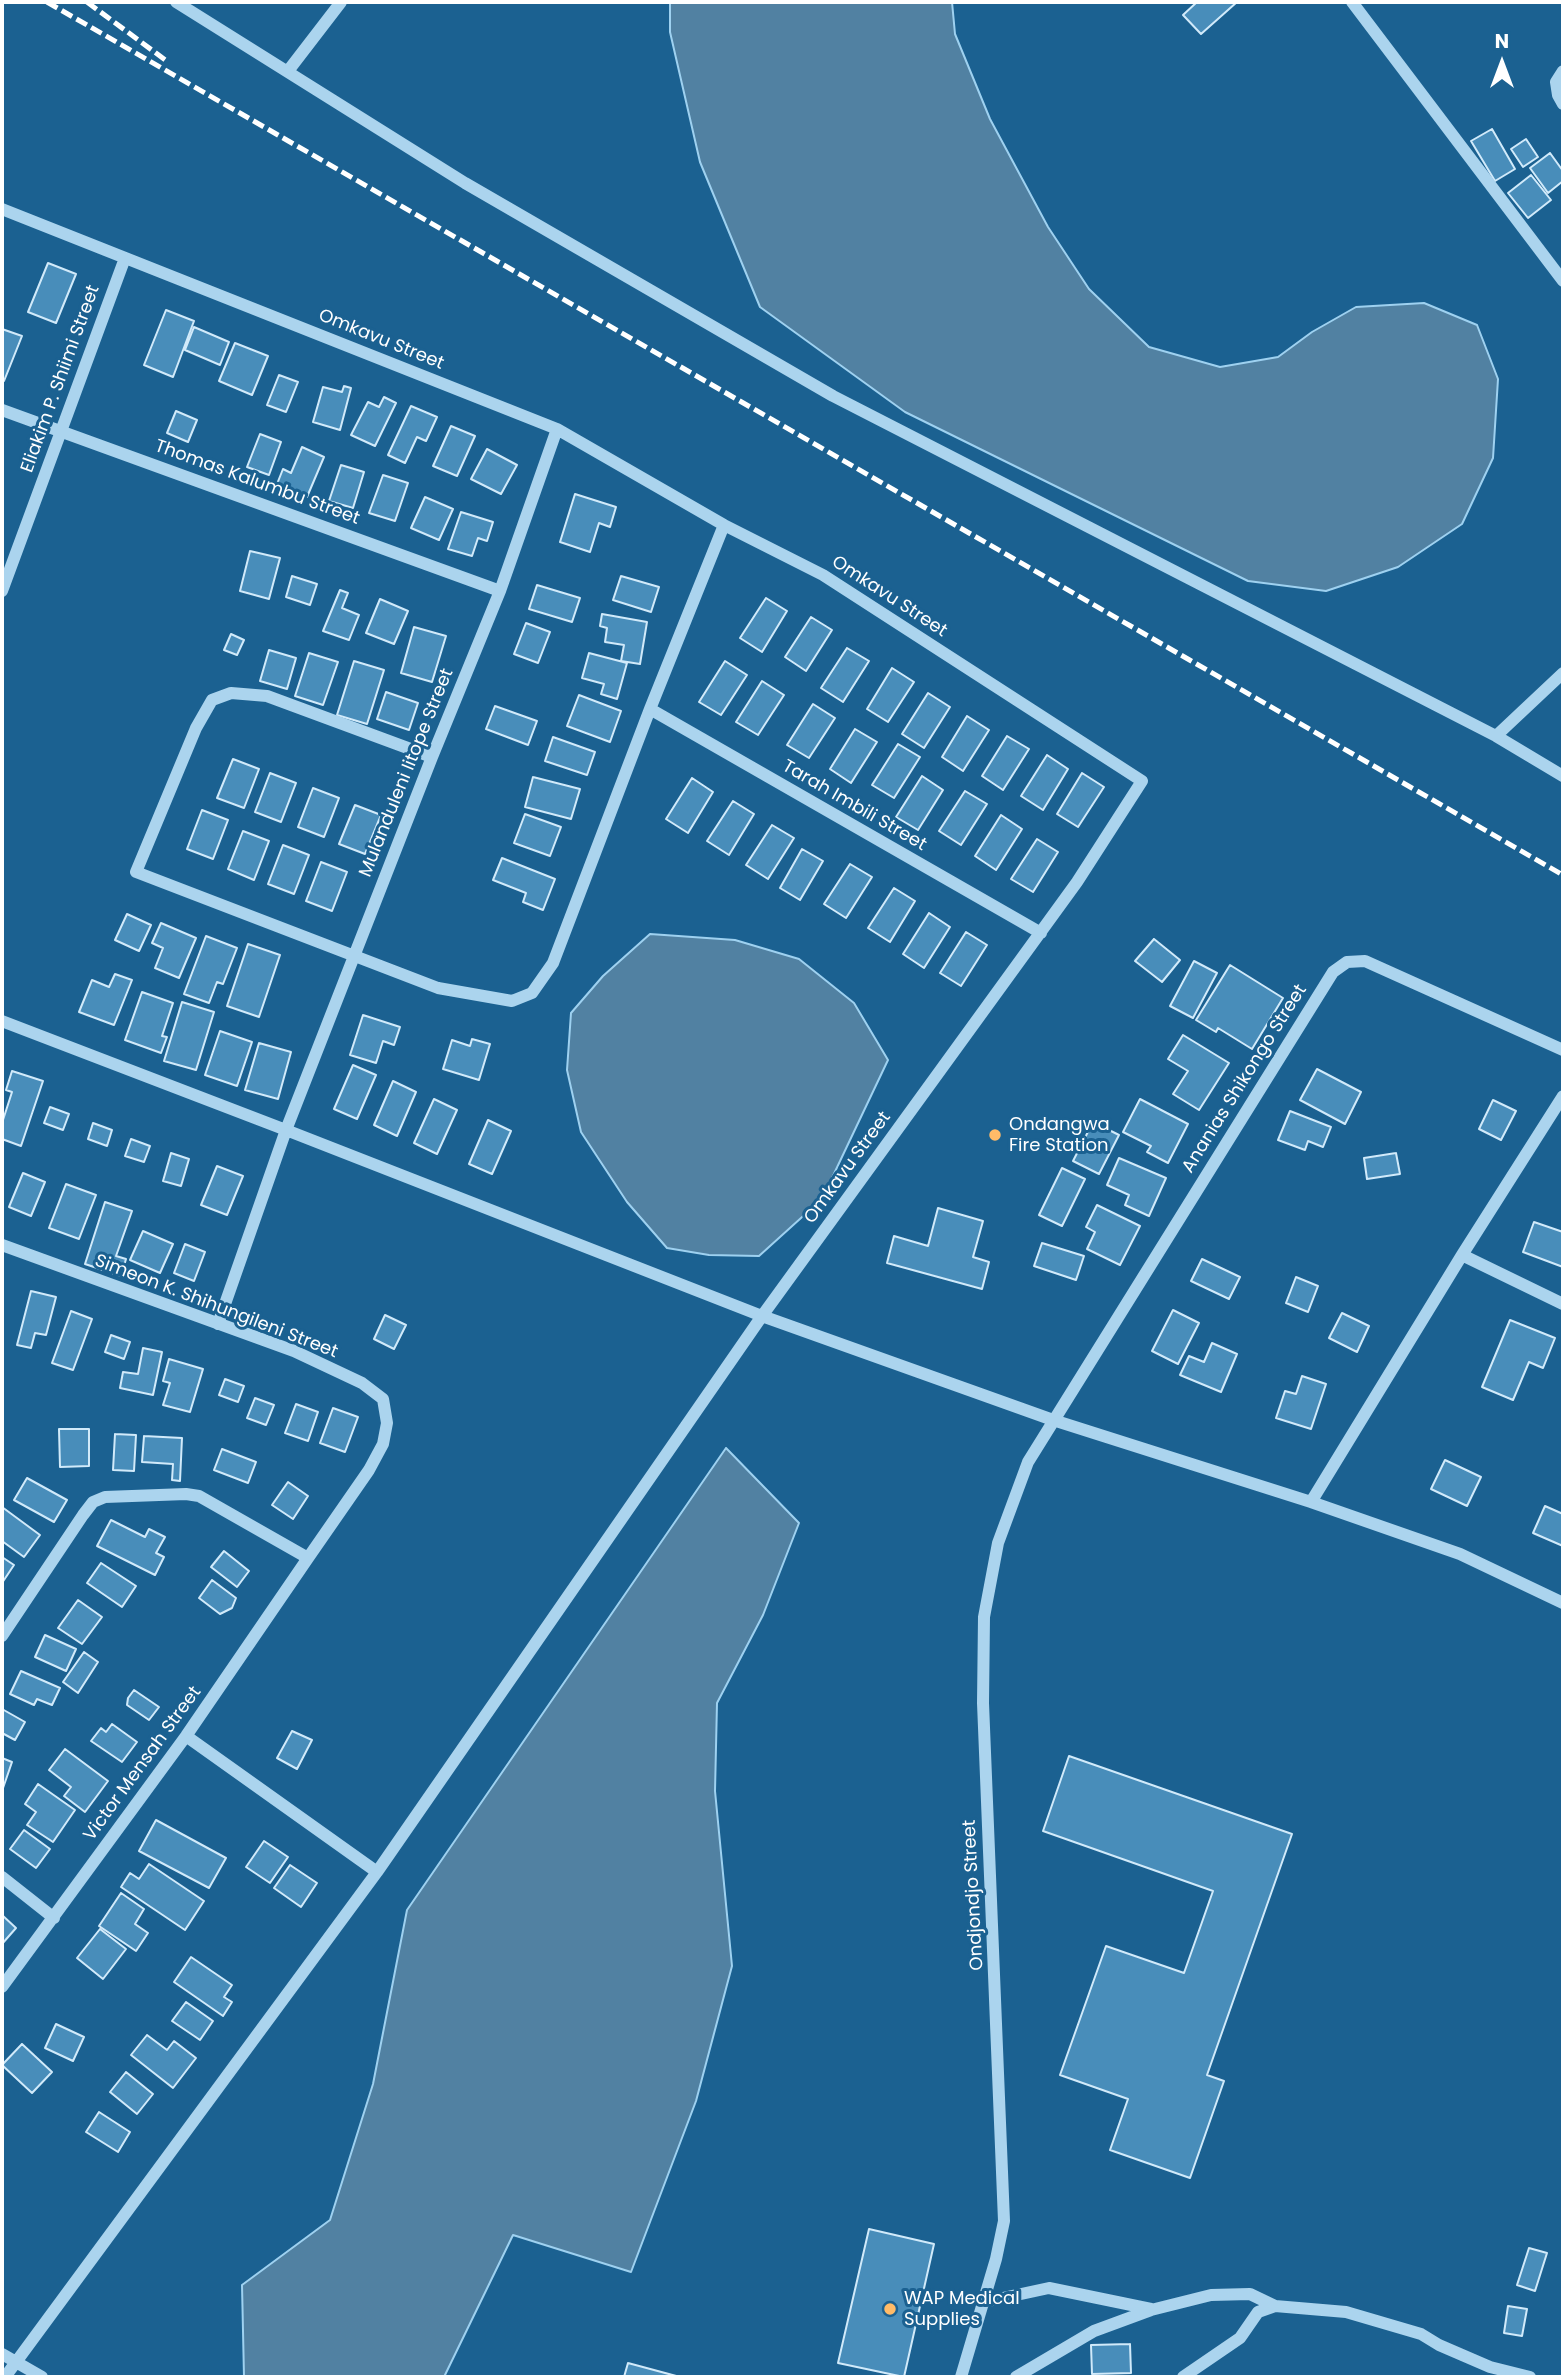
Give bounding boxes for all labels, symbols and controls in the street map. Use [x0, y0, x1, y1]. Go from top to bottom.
north arrow [1467, 28, 1537, 98]
text: N [1495, 28, 1509, 55]
street label: Eliakim P. Shiimi Street [17, 282, 105, 476]
street label: Omkavu Street [315, 305, 447, 375]
street label: Thomas Kalumbu Street [152, 436, 362, 530]
street label: Omkavu Street [827, 552, 951, 642]
street label: Mulanduleni Iitope Street [355, 666, 459, 880]
street label: Tarah Imbili Street [778, 756, 930, 856]
street label: Ananias Shikongo Street [1178, 981, 1312, 1177]
street label: Omkavu Street [800, 1108, 896, 1228]
place label: Ondangwa Fire Station [1009, 1114, 1110, 1156]
marker: Ondangwa Fire Station [987, 1127, 1003, 1143]
street label: Simeon K. Shihungileni Street [91, 1251, 341, 1363]
street label: Victor Mensah Street [80, 1682, 206, 1846]
street label: Ondjondjo Street [959, 1819, 989, 1971]
place label: WAP Medical Supplies [904, 2288, 1020, 2330]
marker: WAP Medical Supplies [882, 2301, 898, 2317]

